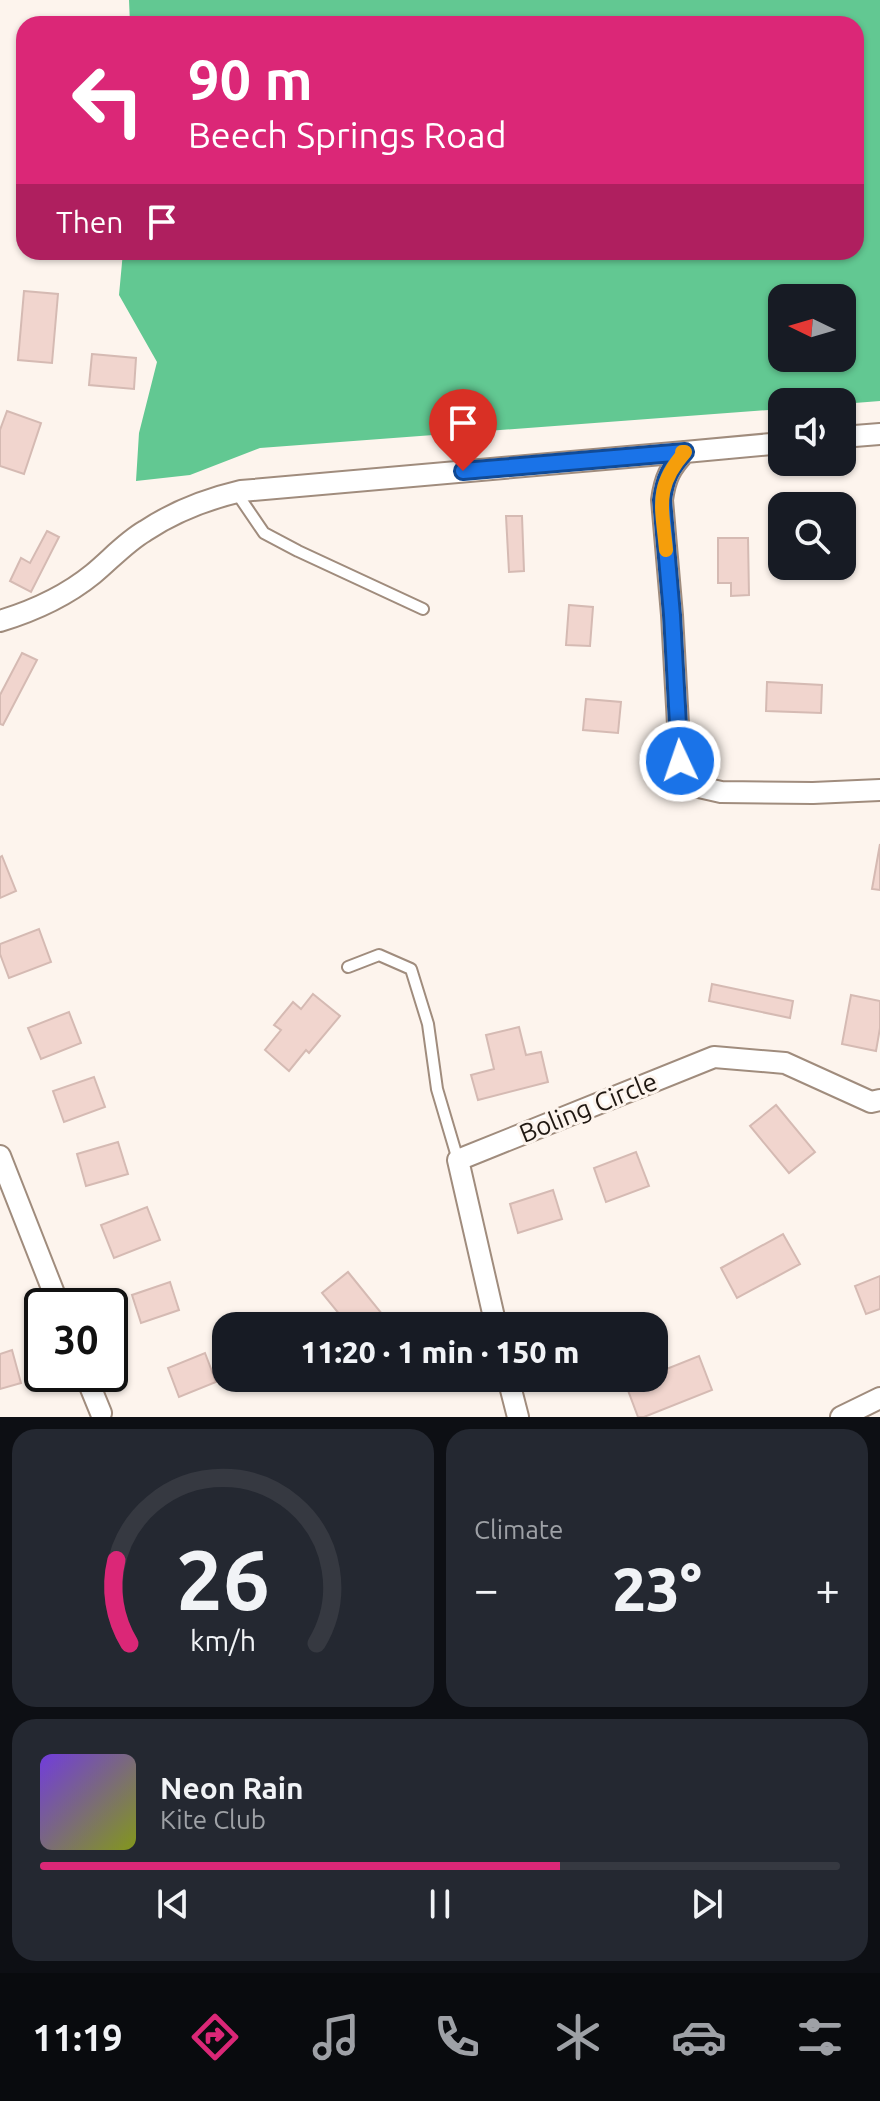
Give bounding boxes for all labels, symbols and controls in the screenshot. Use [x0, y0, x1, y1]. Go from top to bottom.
icon: left [56, 48, 160, 152]
text: 90 m [188, 48, 313, 111]
text: Beech Springs Road [188, 114, 507, 155]
icon: arrive [140, 200, 184, 244]
text: Then [56, 205, 124, 239]
north arrow [768, 284, 856, 372]
map controls [768, 284, 856, 580]
button: sound [768, 388, 856, 476]
pin [429, 389, 497, 471]
icon: arrive [441, 401, 485, 445]
button: search [768, 492, 856, 580]
position arrow [638, 719, 722, 803]
street label: Boling Circle [515, 1066, 661, 1148]
speed limit sign: 30 [24, 1288, 128, 1392]
text: 11:20 · 1 min · 150 m [301, 1335, 579, 1369]
text: Climate [474, 1515, 563, 1544]
text: 26 [176, 1532, 270, 1626]
text: 23° [612, 1555, 702, 1622]
text: − [474, 1564, 499, 1613]
text: + [815, 1564, 840, 1613]
text: km/h [190, 1624, 256, 1656]
text: Neon Rain [160, 1771, 304, 1805]
text: Kite Club [160, 1805, 266, 1834]
icon: previous [151, 1882, 195, 1926]
icon: pause [418, 1882, 462, 1926]
icon: next [685, 1882, 729, 1926]
icon: directions [187, 2009, 243, 2065]
icon: music [308, 2009, 364, 2065]
icon: phone [429, 2009, 485, 2065]
icon: climate [550, 2009, 606, 2065]
icon: car [671, 2009, 727, 2065]
icon: filters [792, 2009, 848, 2065]
text: 11:19 [32, 2017, 123, 2058]

